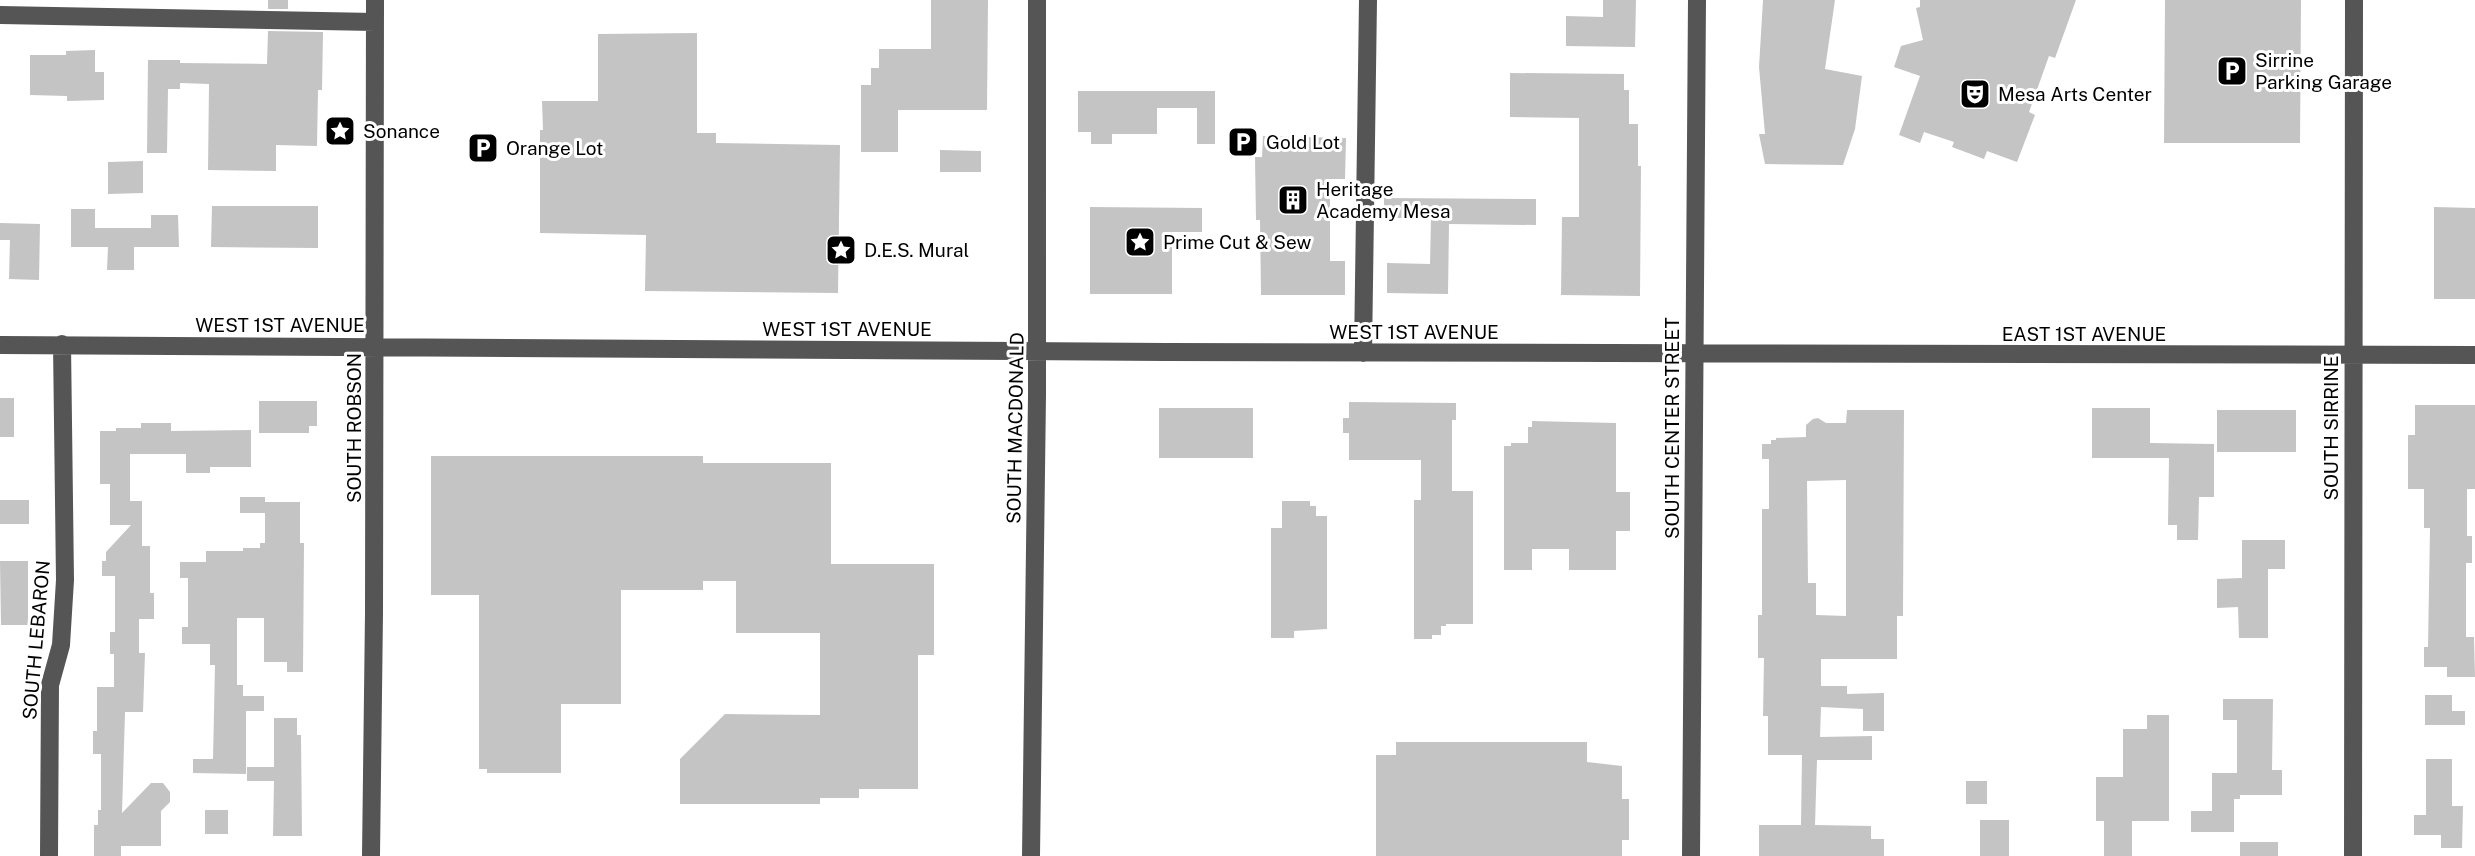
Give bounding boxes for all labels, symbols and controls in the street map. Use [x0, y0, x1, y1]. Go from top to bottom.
place label: Sirrine Parking Garage [2255, 49, 2392, 93]
parking icon: Sirrine Parking Garage [2215, 54, 2249, 88]
theatre icon: Mesa Arts Center [1958, 77, 1992, 111]
place label: Mesa Arts Center [1998, 83, 2152, 105]
place icon: Sonance [323, 114, 357, 148]
place label: Sonance [363, 120, 440, 142]
parking icon: Gold Lot [1226, 125, 1260, 159]
parking icon: Orange Lot [466, 131, 500, 165]
place label: Gold Lot [1266, 131, 1340, 153]
place label: Orange Lot [506, 137, 603, 159]
place label: Heritage Academy Mesa [1316, 178, 1450, 222]
building icon: Heritage Academy Mesa [1276, 183, 1310, 217]
place icon: Prime Cut & Sew [1123, 225, 1157, 259]
place label: Prime Cut & Sew [1163, 231, 1312, 253]
place icon: D.E.S. Mural [824, 233, 858, 267]
place label: D.E.S. Mural [864, 239, 969, 261]
street label: WEST 1ST AVENUE [195, 314, 365, 336]
street label: SOUTH CENTER STREET [1661, 317, 1683, 539]
street label: WEST 1ST AVENUE [762, 318, 932, 340]
street label: WEST 1ST AVENUE [1329, 321, 1499, 343]
street label: EAST 1ST AVENUE [2002, 323, 2166, 345]
street label: SOUTH MACDONALD [1002, 332, 1028, 524]
street label: SOUTH ROBSON [343, 353, 365, 503]
street label: SOUTH SIRRINE [2320, 355, 2342, 501]
street label: SOUTH LEBARON [18, 559, 54, 721]

